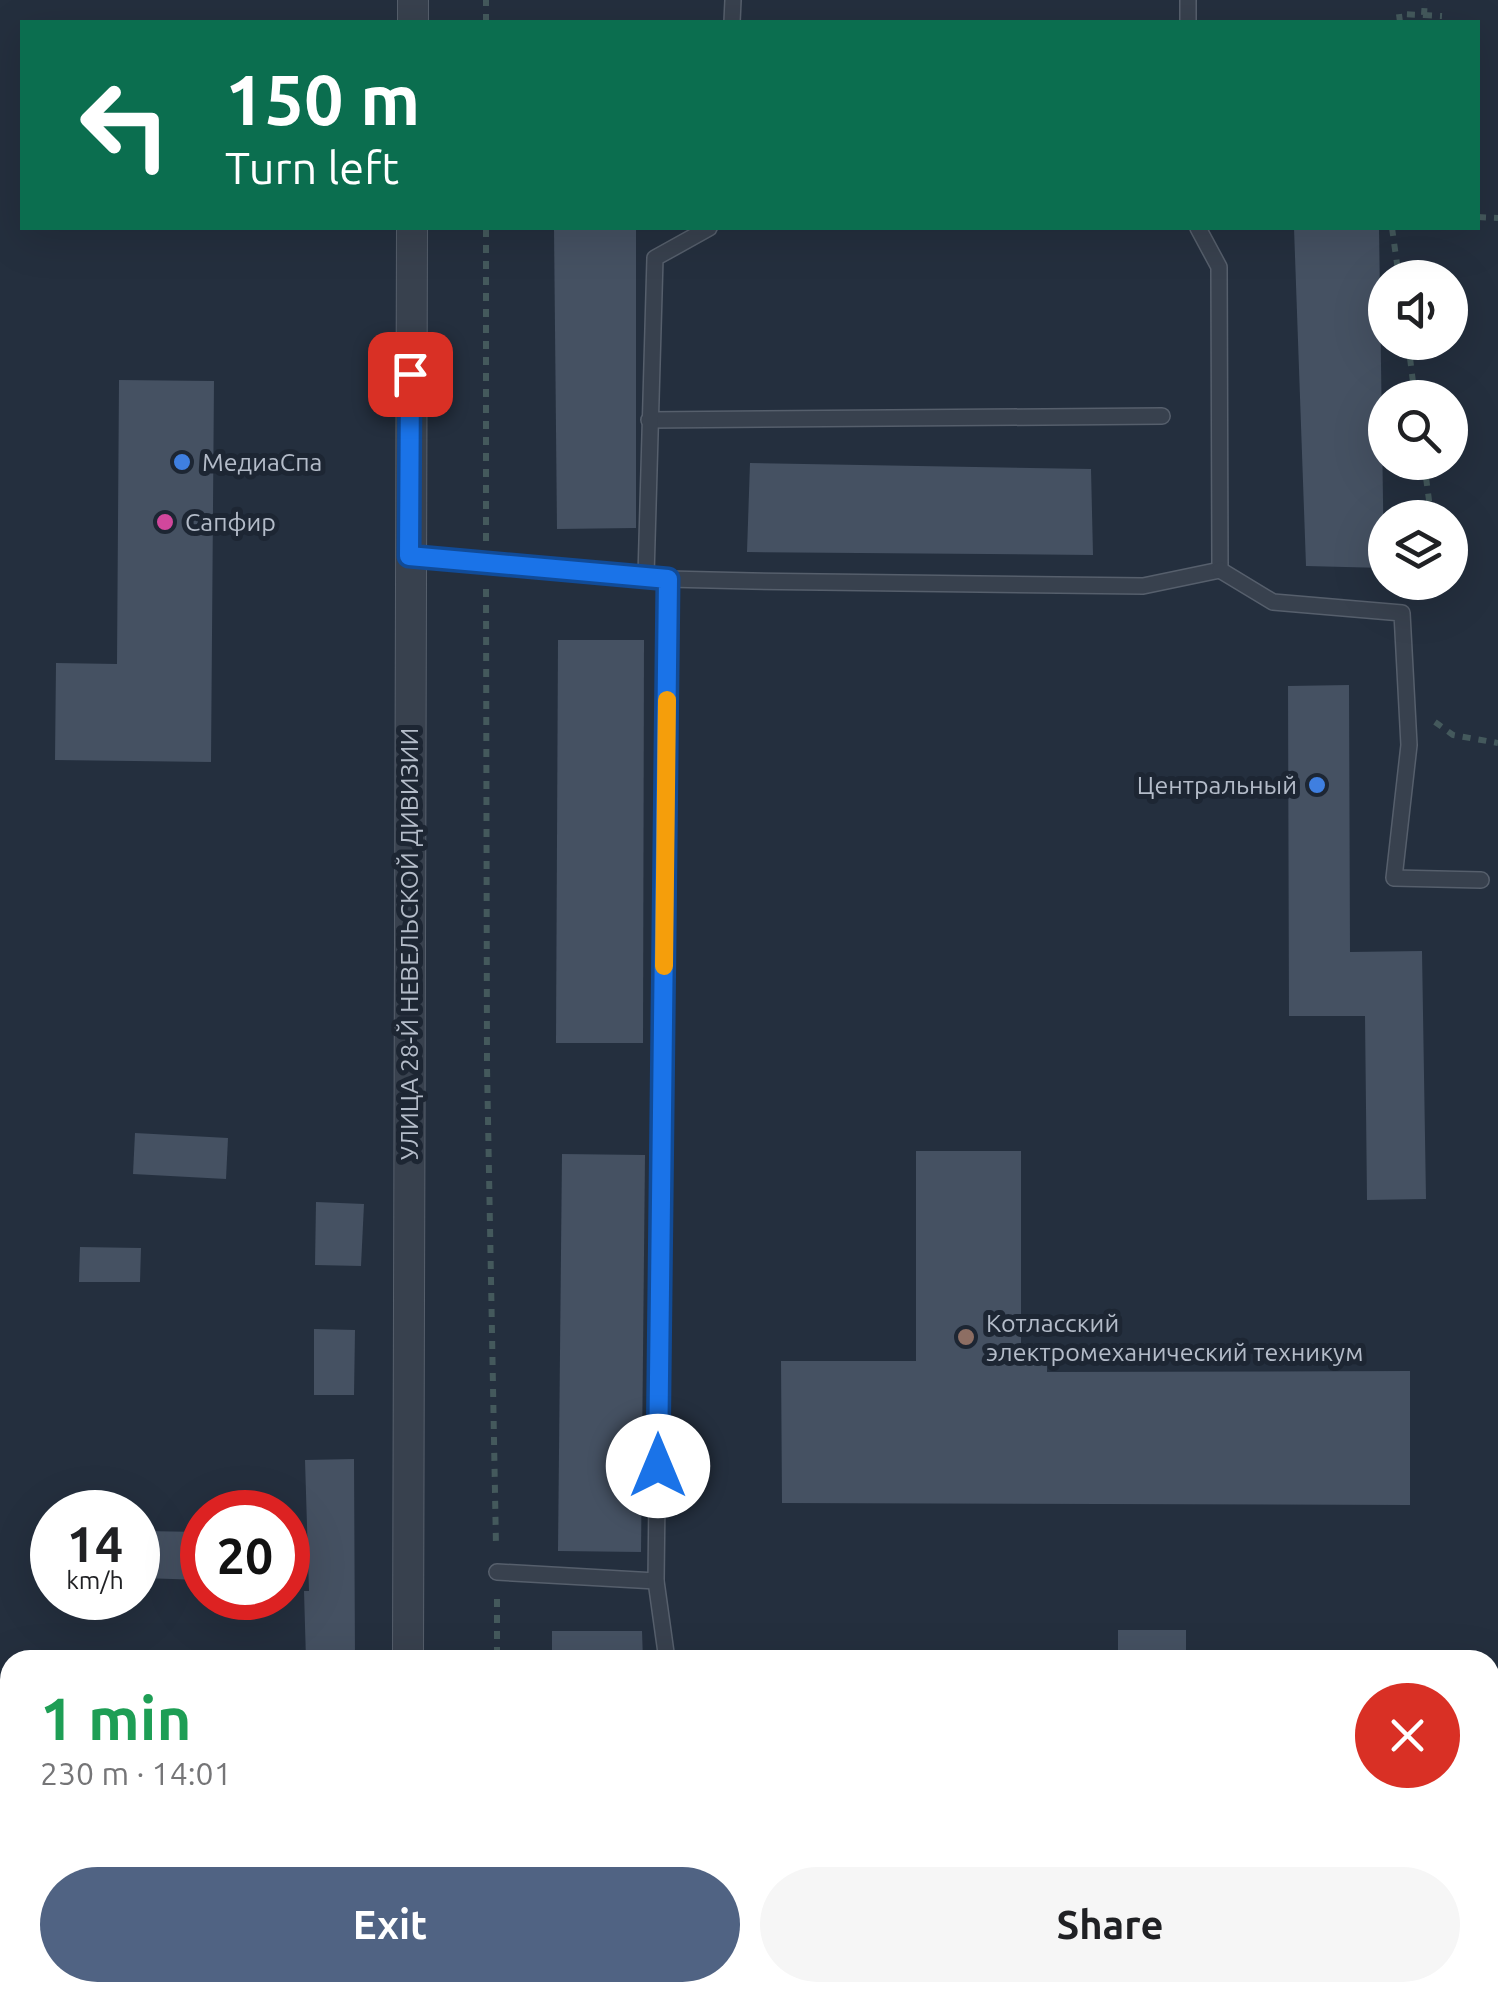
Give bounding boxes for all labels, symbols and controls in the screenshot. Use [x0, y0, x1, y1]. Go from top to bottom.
icon: left [60, 60, 190, 190]
text: 150 m [225, 60, 420, 138]
text: Turn left [225, 142, 399, 193]
map controls [1368, 260, 1468, 600]
button: sound [1368, 260, 1468, 360]
pin [368, 332, 453, 417]
icon: arrive [383, 347, 438, 402]
button: search [1368, 380, 1468, 480]
place label: МедиаСпа [202, 448, 322, 476]
marker: МедиаСпа [171, 451, 193, 473]
button: layers [1368, 500, 1468, 600]
place label: Сапфир [185, 508, 276, 536]
marker: Сапфир [154, 511, 176, 533]
street label: УЛИЦА 28-Й НЕВЕЛЬСКОЙ ДИВИЗИИ [395, 728, 423, 1160]
place label: Центральный [1137, 771, 1297, 799]
marker: Центральный [1306, 774, 1328, 796]
place label: Котласский электромеханический техникум [986, 1309, 1363, 1366]
marker: Котласский электромеханический техникум [955, 1326, 977, 1348]
position arrow [606, 1414, 710, 1518]
speed limit sign: 20 [180, 1490, 310, 1620]
text: 14 [67, 1515, 123, 1571]
text: km/h [66, 1566, 124, 1594]
button: close [1355, 1683, 1460, 1788]
text: 1 min [40, 1684, 192, 1751]
text: 230 m · 14:01 [40, 1755, 232, 1791]
button: Exit [40, 1867, 740, 1982]
button: Share [760, 1867, 1460, 1982]

